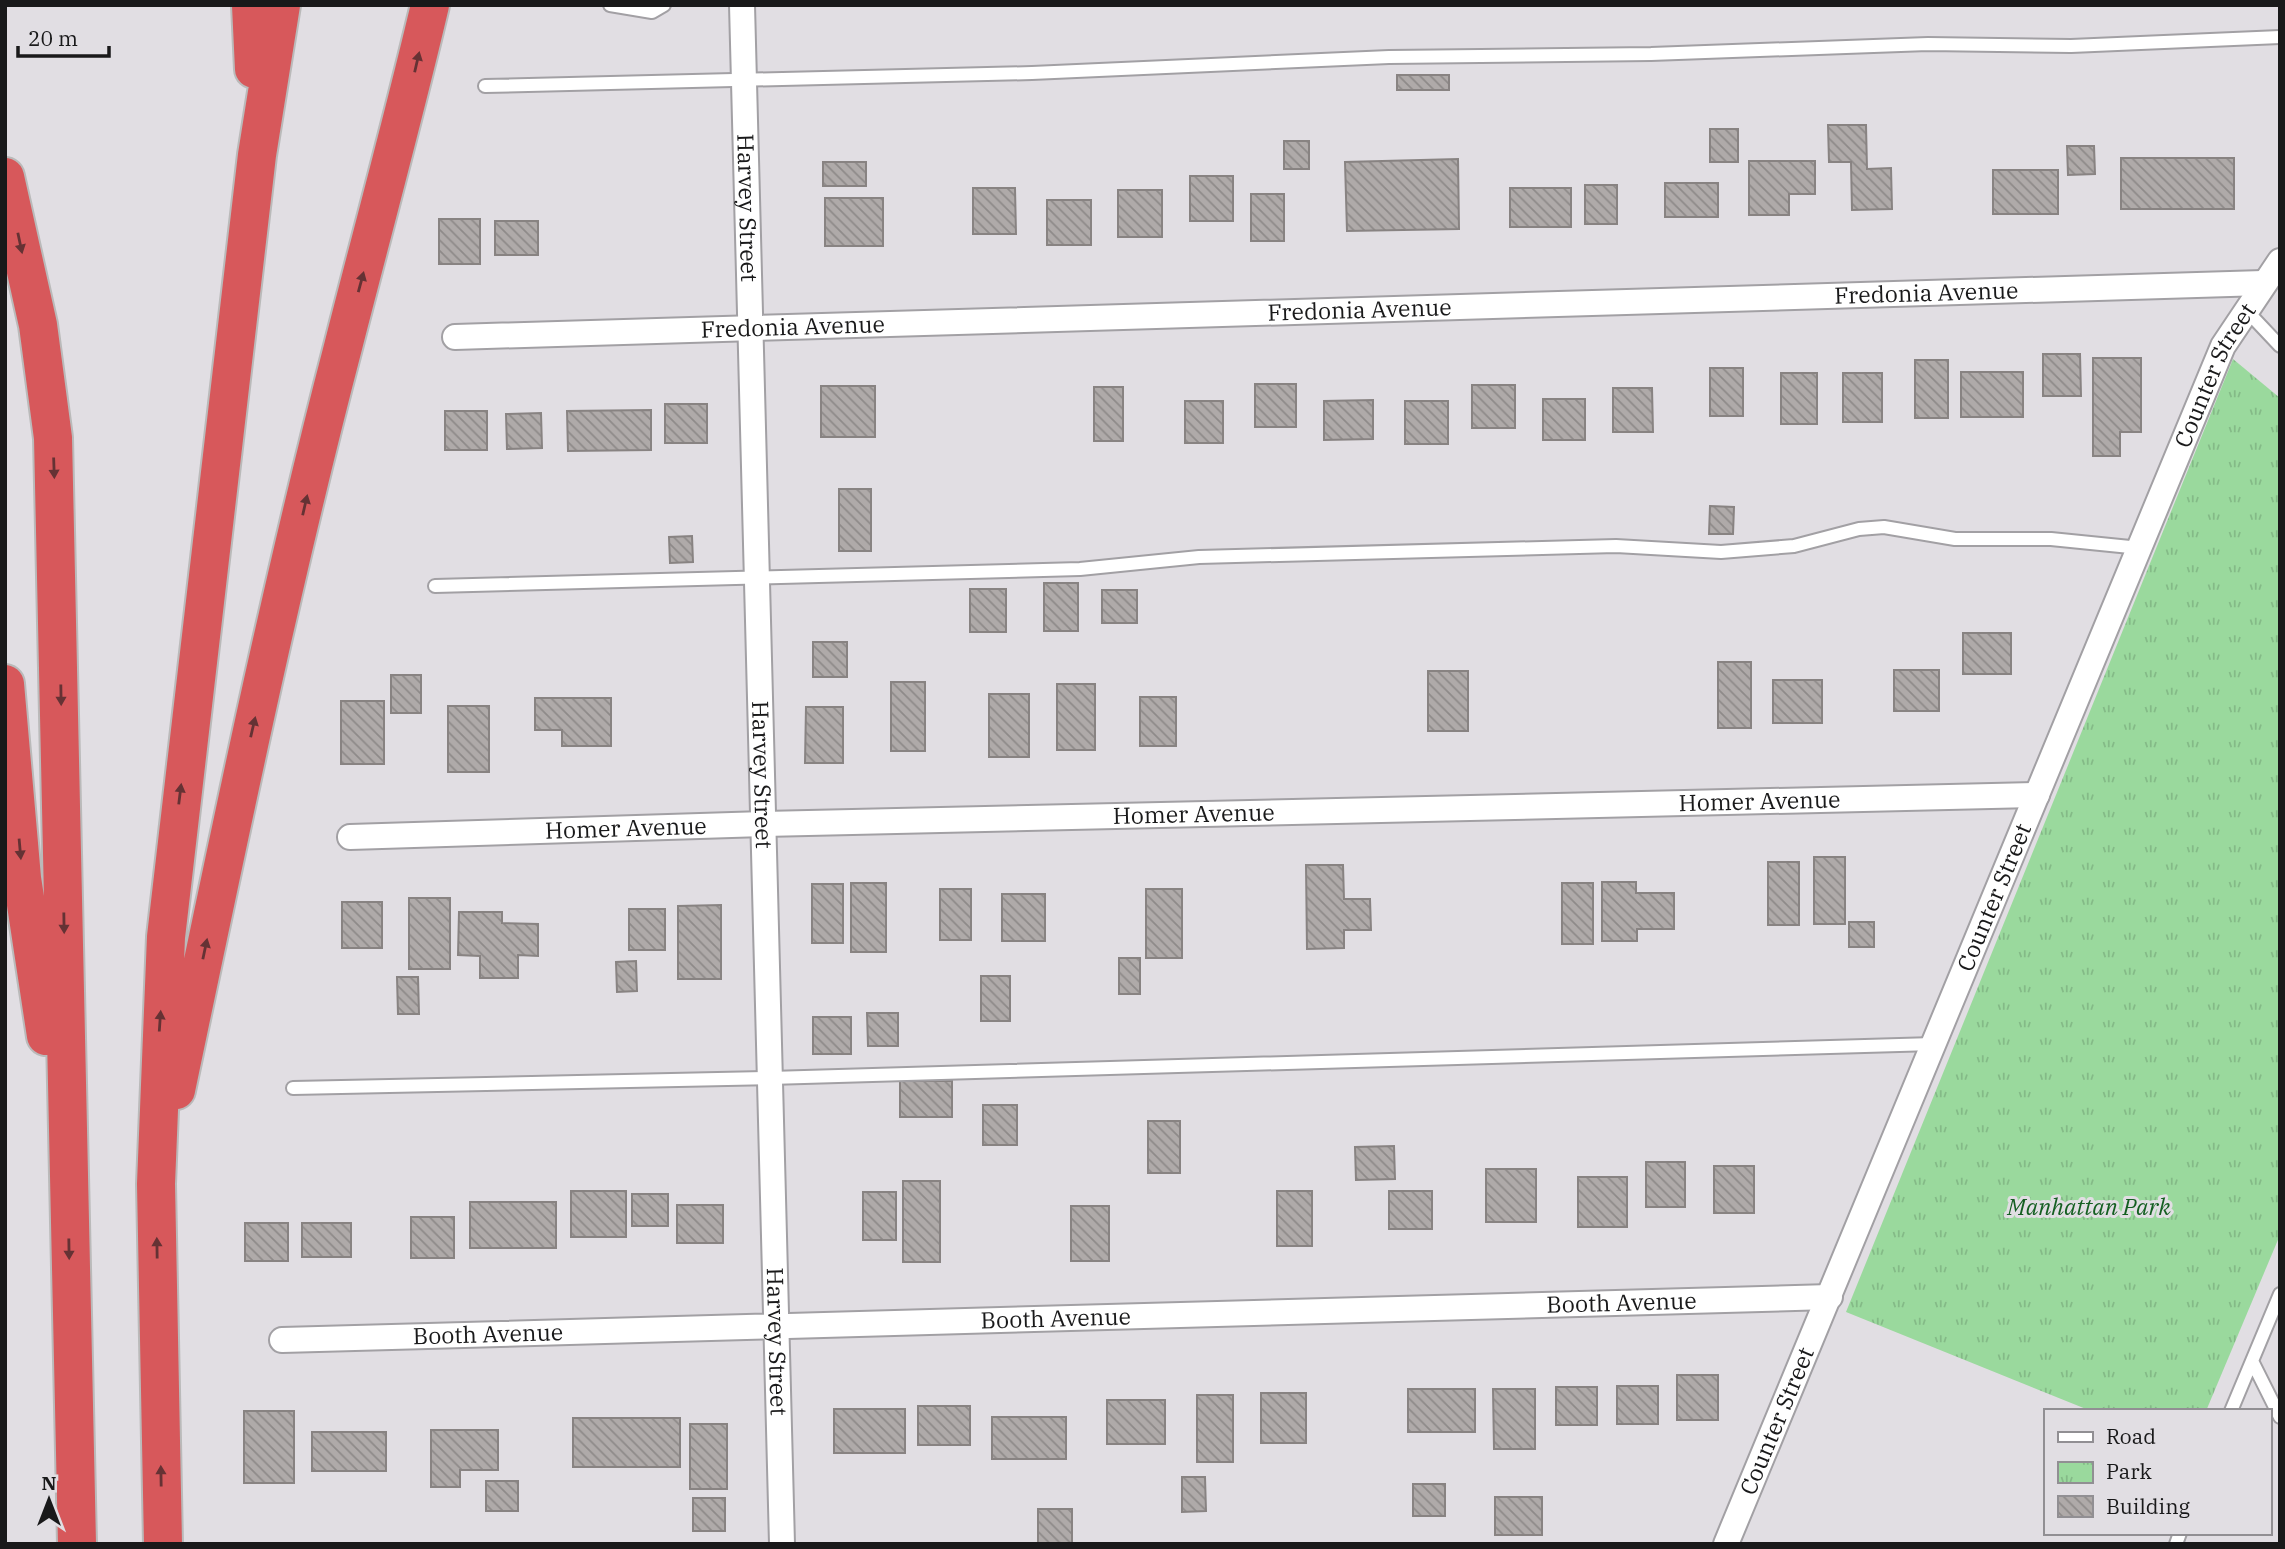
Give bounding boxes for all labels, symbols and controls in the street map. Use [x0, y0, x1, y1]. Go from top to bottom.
scale bar [18, 14, 108, 58]
text: 20 m [28, 24, 78, 52]
one-way arrow [412, 51, 423, 73]
street label: Harvey Street [731, 133, 765, 282]
one-way arrow [15, 232, 26, 254]
one-way arrow [356, 271, 366, 292]
street label: Fredonia Avenue [1834, 274, 2019, 310]
street label: Fredonia Avenue [1267, 291, 1452, 327]
street label: Counter Street [2167, 297, 2262, 452]
street label: Fredonia Avenue [700, 308, 885, 344]
one-way arrow [48, 457, 60, 479]
one-way arrow [300, 494, 311, 516]
one-way arrow [55, 685, 67, 707]
street label: Harvey Street [746, 700, 780, 849]
one-way arrow [248, 716, 259, 738]
one-way arrow [175, 783, 186, 805]
street label: Homer Avenue [1678, 783, 1841, 817]
street label: Homer Avenue [1112, 796, 1275, 830]
street label: Homer Avenue [545, 810, 707, 845]
street label: Counter Street [1949, 819, 2037, 975]
one-way arrow [15, 839, 26, 861]
one-way arrow [58, 912, 70, 934]
one-way arrow [200, 938, 211, 960]
one-way arrow [155, 1009, 166, 1031]
park label: Manhattan Park [2006, 1191, 2171, 1221]
one-way arrow [151, 1237, 163, 1259]
one-way arrow [64, 1238, 75, 1260]
street label: Harvey Street [761, 1267, 795, 1416]
street label: Booth Avenue [1546, 1285, 1697, 1319]
street label: Booth Avenue [980, 1300, 1131, 1335]
street label: Booth Avenue [412, 1316, 563, 1350]
street label: Counter Street [1732, 1342, 1820, 1499]
legend [2044, 1409, 2271, 1535]
text: Road [2106, 1422, 2156, 1450]
text: Park [2106, 1457, 2153, 1485]
one-way arrow [156, 1464, 167, 1486]
north arrow [14, 1465, 84, 1535]
text: N [41, 1471, 57, 1495]
text: Building [2106, 1492, 2191, 1520]

